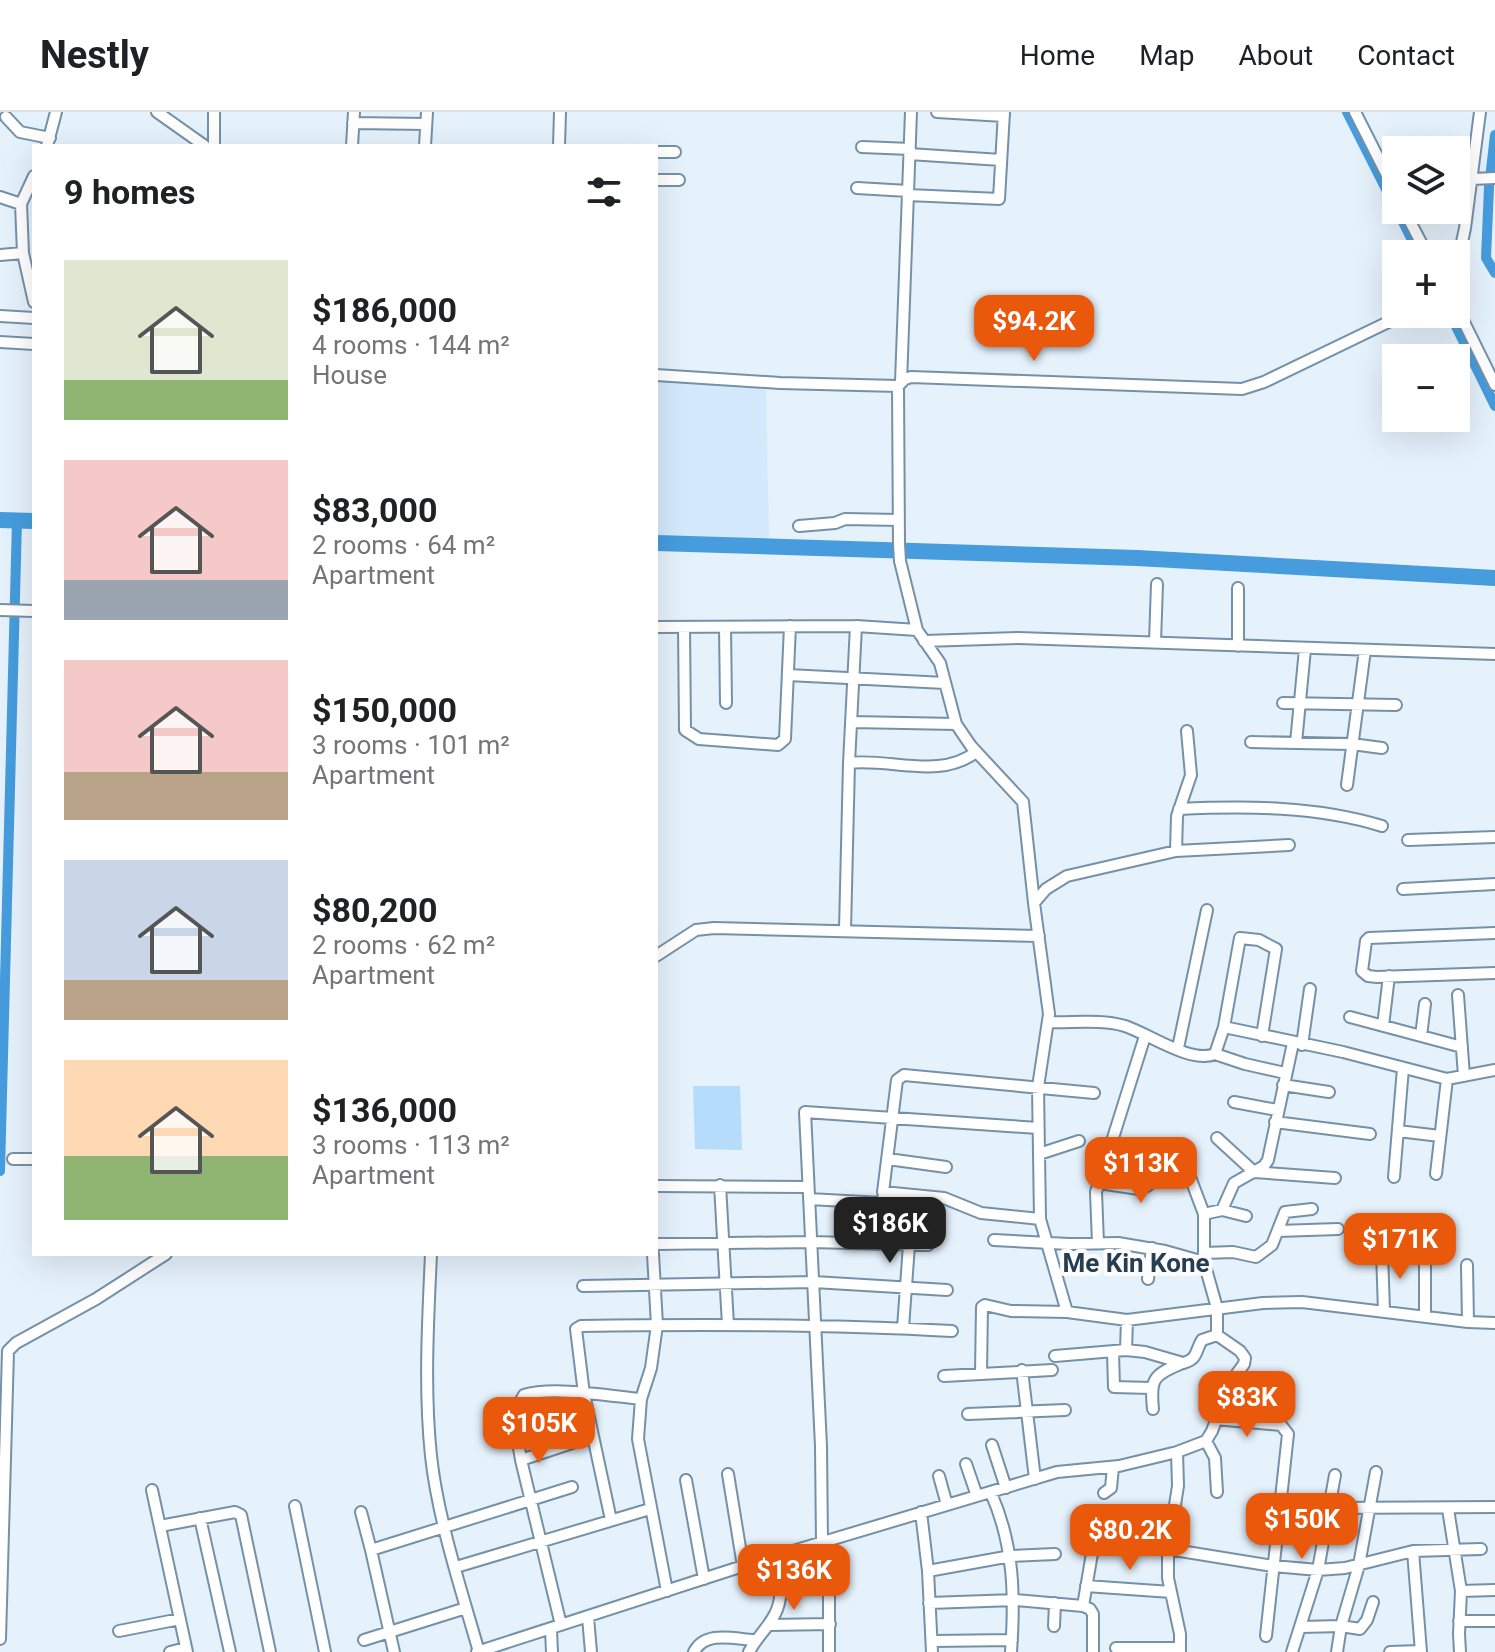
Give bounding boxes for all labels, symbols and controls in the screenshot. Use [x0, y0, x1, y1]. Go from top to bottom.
text: Nestly [40, 33, 149, 77]
text: Home [1020, 39, 1095, 72]
text: Map [1139, 39, 1195, 72]
text: About [1239, 39, 1313, 72]
text: Contact [1357, 39, 1455, 72]
map controls [1382, 136, 1470, 432]
button: layers [1382, 136, 1470, 224]
icon: filters [582, 170, 626, 214]
text: 9 homes [64, 172, 195, 212]
button: + [1382, 240, 1470, 328]
text: $186,000 [312, 290, 457, 330]
icon: home [128, 292, 224, 388]
pin: $94.2K [969, 295, 1099, 363]
text: $94.2K [992, 306, 1076, 336]
text: 4 rooms · 144 m² [312, 330, 510, 360]
button: − [1382, 344, 1470, 432]
text: House [312, 360, 387, 390]
text: $83,000 [312, 490, 437, 530]
icon: home [128, 492, 224, 588]
text: 2 rooms · 64 m² [312, 530, 495, 560]
text: Apartment [312, 560, 435, 590]
text: $150,000 [312, 690, 457, 730]
icon: home [128, 692, 224, 788]
text: 3 rooms · 101 m² [312, 730, 510, 760]
text: Apartment [312, 760, 435, 790]
text: $80,200 [312, 890, 437, 930]
icon: home [128, 892, 224, 988]
text: 2 rooms · 62 m² [312, 930, 495, 960]
text: Apartment [312, 960, 435, 990]
text: $136,000 [312, 1090, 457, 1130]
icon: home [128, 1092, 224, 1188]
text: 3 rooms · 113 m² [312, 1130, 510, 1160]
pin: $113K [1085, 1137, 1197, 1205]
text: $113K [1103, 1148, 1179, 1178]
text: Apartment [312, 1160, 435, 1190]
pin: $186K [834, 1197, 946, 1265]
text: $186K [852, 1208, 928, 1238]
pin: $171K [1344, 1213, 1456, 1281]
text: $171K [1362, 1224, 1438, 1254]
district label: Me Kin Kone [1062, 1248, 1210, 1278]
pin: $83K [1200, 1371, 1294, 1439]
text: $83K [1216, 1382, 1278, 1412]
pin: $105K [483, 1397, 595, 1465]
text: $105K [501, 1408, 577, 1438]
pin: $150K [1246, 1493, 1358, 1561]
pin: $80.2K [1065, 1504, 1195, 1572]
text: $150K [1264, 1504, 1340, 1534]
text: $80.2K [1088, 1515, 1172, 1545]
pin: $136K [738, 1544, 850, 1612]
text: $136K [756, 1555, 832, 1585]

